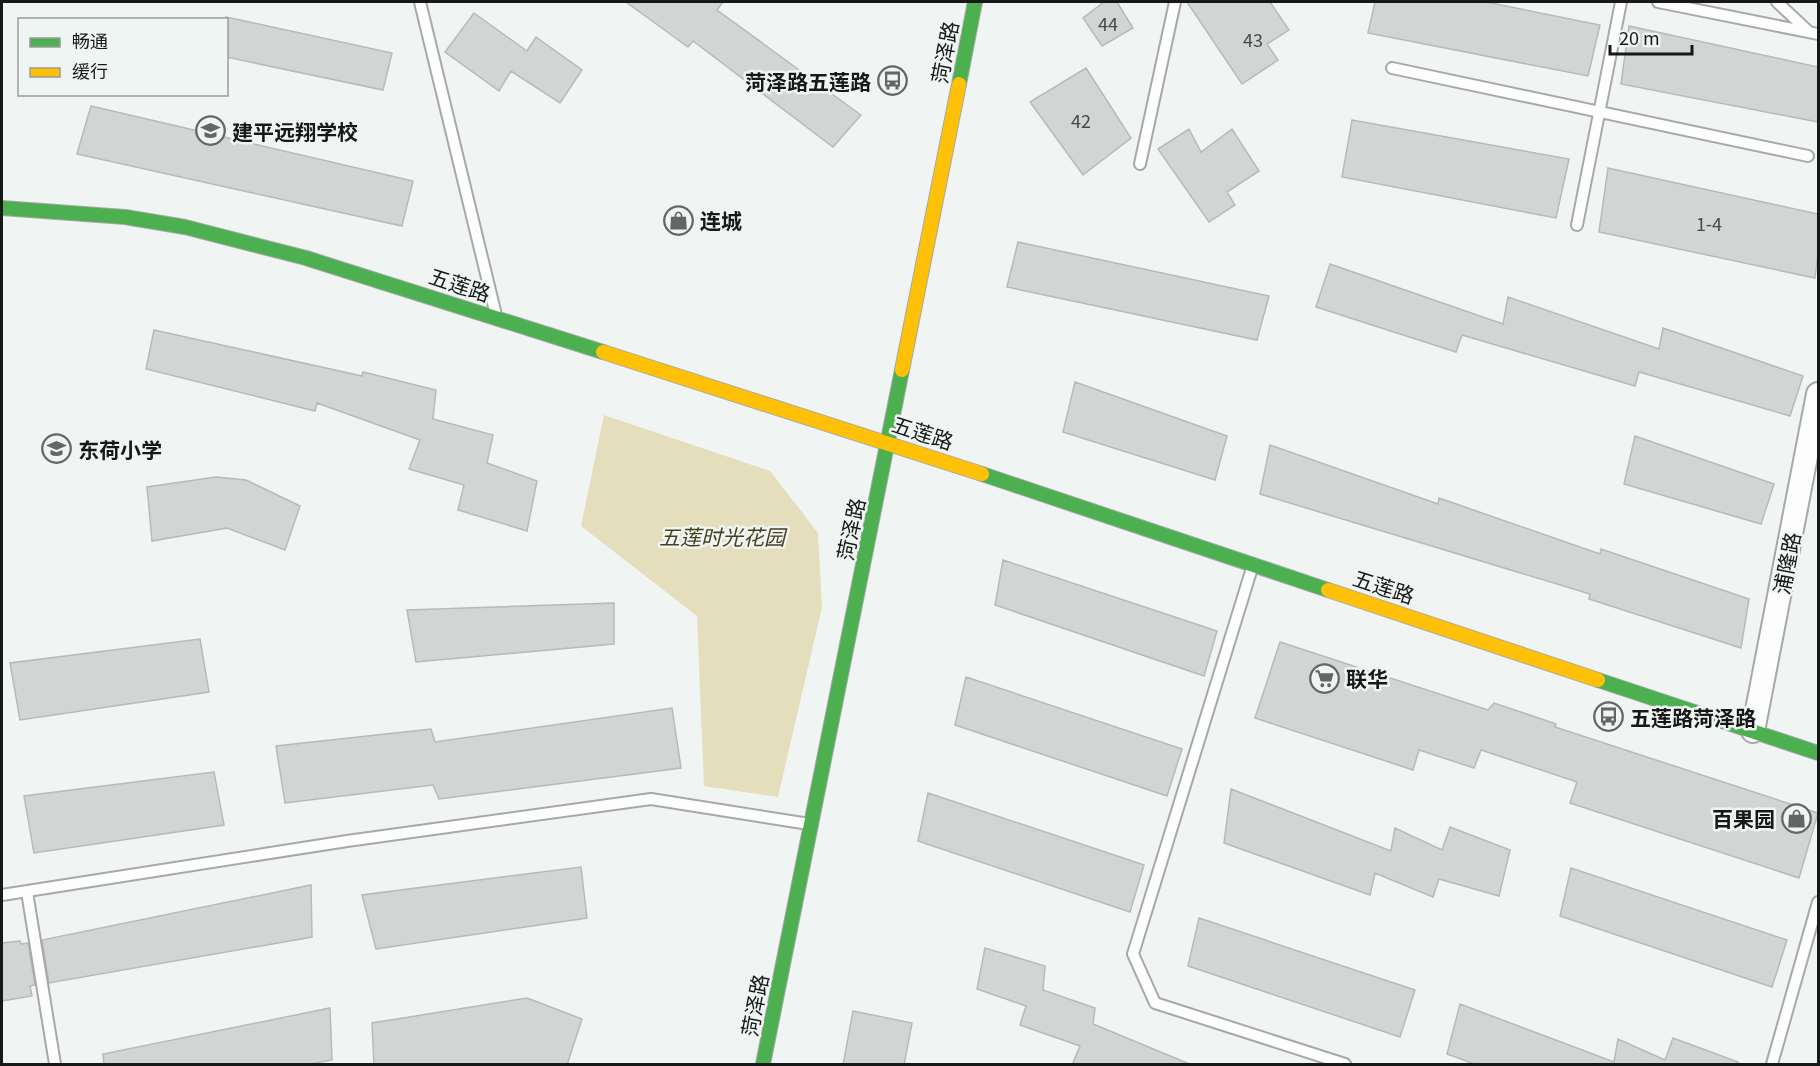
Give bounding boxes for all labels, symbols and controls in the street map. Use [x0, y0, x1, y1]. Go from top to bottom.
house number: 44 [1098, 10, 1118, 36]
legend [18, 18, 228, 96]
street label: 菏泽路 [923, 18, 965, 86]
scale bar [1610, 18, 1692, 56]
text: 20 m [1619, 24, 1660, 50]
house number: 43 [1243, 26, 1263, 52]
text: 畅通 [72, 27, 108, 53]
text: 缓行 [72, 57, 108, 83]
bus stop icon: 菏泽路五莲路 [876, 65, 908, 97]
place label: 菏泽路五莲路 [745, 66, 871, 96]
house number: 42 [1071, 107, 1091, 133]
school or university icon: 建平远翔学校 [195, 115, 227, 147]
place label: 建平远翔学校 [232, 116, 358, 146]
shop icon: 连城 [663, 204, 695, 236]
place label: 连城 [700, 205, 742, 235]
house number: 1-4 [1696, 210, 1722, 236]
street label: 五莲路 [425, 260, 495, 308]
street label: 五莲路 [888, 408, 958, 456]
school or university icon: 东荷小学 [41, 433, 73, 465]
place label: 东荷小学 [78, 434, 162, 464]
street label: 菏泽路 [829, 495, 871, 563]
park label: 五莲时光花园 [659, 521, 788, 551]
street label: 浦隆路 [1765, 529, 1807, 597]
street label: 五莲路 [1349, 562, 1419, 610]
supermarket icon: 联华 [1309, 662, 1341, 694]
place label: 联华 [1346, 663, 1388, 693]
bus stop icon: 五莲路菏泽路 [1593, 701, 1625, 733]
place label: 五莲路菏泽路 [1630, 702, 1756, 732]
shop icon: 百果园 [1780, 802, 1812, 834]
place label: 百果园 [1712, 803, 1775, 833]
street label: 菏泽路 [733, 971, 775, 1039]

